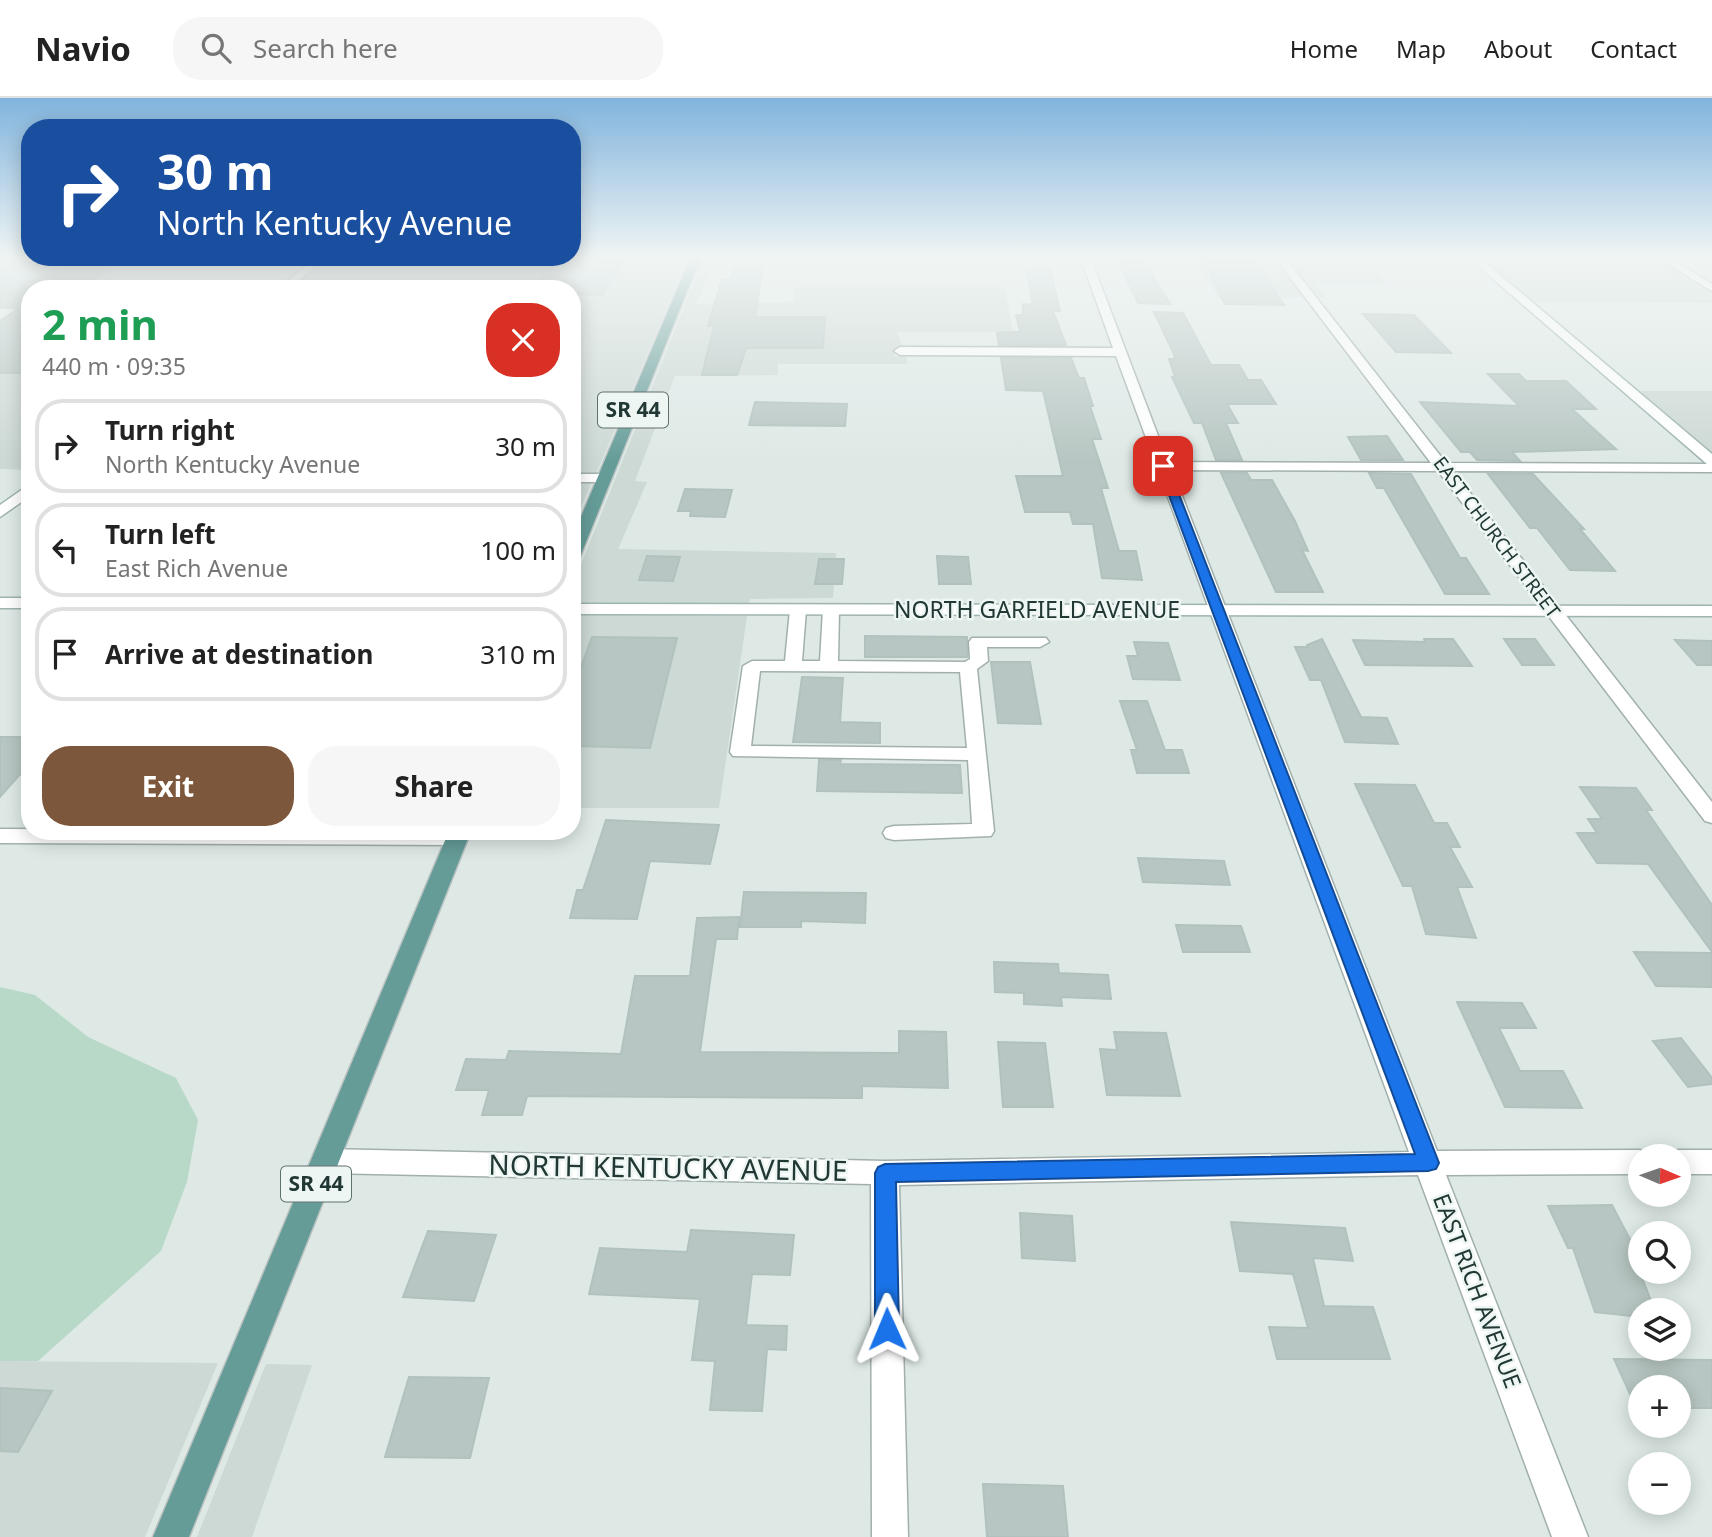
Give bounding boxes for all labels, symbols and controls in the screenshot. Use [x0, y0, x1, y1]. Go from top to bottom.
search box [173, 17, 663, 80]
text: Navio [35, 26, 131, 71]
icon: search [197, 29, 235, 67]
text: Search here [253, 30, 398, 66]
text: Home [1290, 32, 1358, 65]
text: Map [1396, 32, 1446, 65]
text: About [1484, 32, 1552, 65]
text: Contact [1590, 32, 1677, 65]
text: 30 m [157, 138, 274, 204]
icon: right [42, 147, 133, 238]
text: North Kentucky Avenue [157, 201, 512, 244]
text: 2 min [42, 295, 158, 352]
button: close [486, 303, 560, 377]
text: 440 m · 09:35 [42, 350, 186, 382]
road number: SR 44 [598, 392, 668, 428]
text: Turn right [105, 412, 235, 448]
icon: right [46, 427, 84, 465]
text: 30 m [495, 428, 556, 464]
pin [1133, 436, 1193, 496]
icon: arrive [1144, 447, 1182, 485]
text: North Kentucky Avenue [105, 448, 360, 480]
street label: EAST CHURCH STREET [1428, 451, 1567, 623]
text: Turn left [105, 516, 216, 552]
icon: left [46, 531, 84, 569]
text: 100 m [480, 532, 556, 568]
text: East Rich Avenue [105, 552, 288, 584]
street label: NORTH GARFIELD AVENUE [894, 593, 1180, 625]
icon: arrive [46, 635, 84, 673]
text: Arrive at destination [105, 636, 374, 672]
text: 310 m [480, 636, 556, 672]
button: Exit [42, 746, 294, 826]
button: Share [308, 746, 560, 826]
north arrow [1628, 1144, 1690, 1208]
map controls [1628, 1144, 1691, 1515]
street label: NORTH KENTUCKY AVENUE [488, 1145, 848, 1189]
road number: SR 44 [281, 1166, 351, 1202]
street label: EAST RICH AVENUE [1426, 1189, 1530, 1393]
button: search [1628, 1221, 1691, 1284]
position arrow [850, 1292, 924, 1366]
button: layers [1628, 1298, 1691, 1361]
button: + [1628, 1375, 1691, 1438]
button: − [1628, 1452, 1691, 1515]

